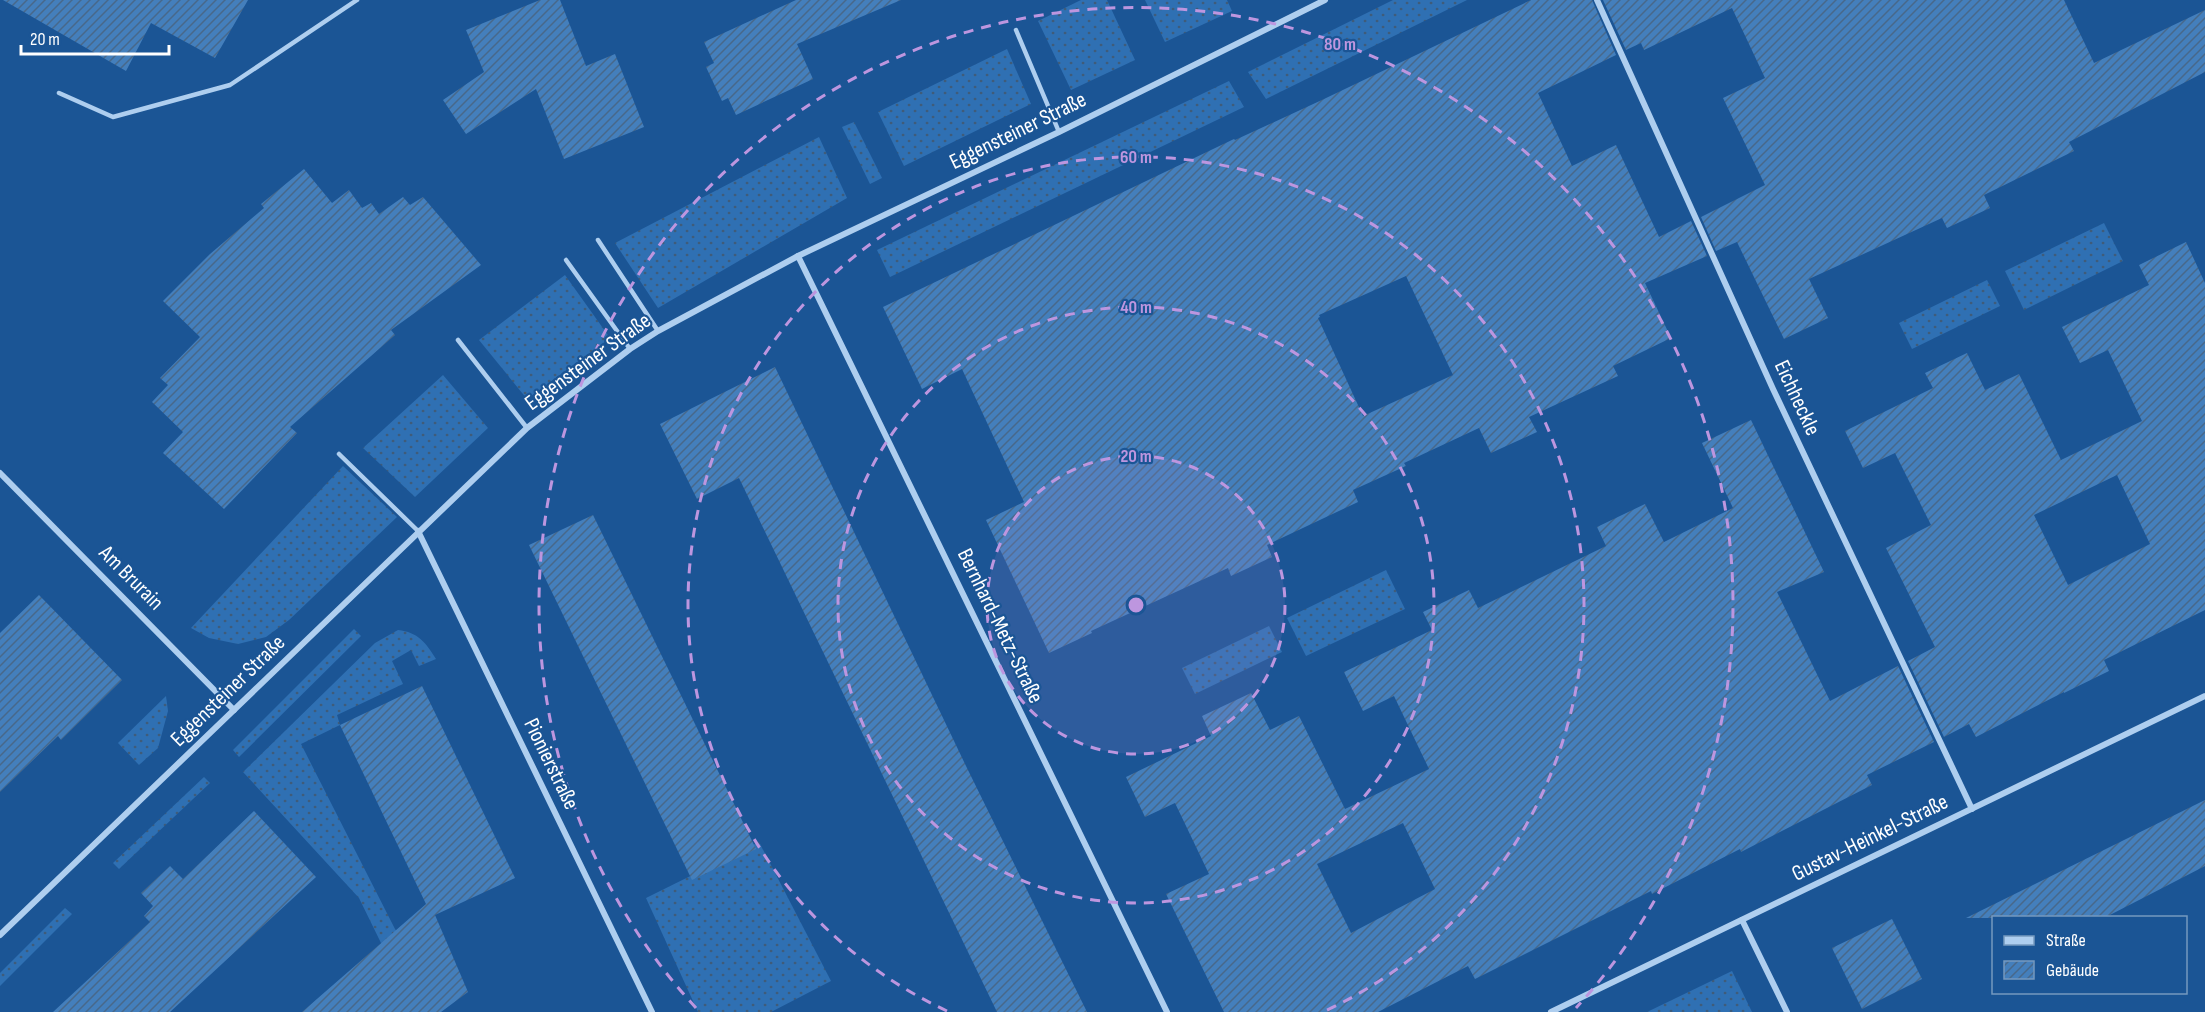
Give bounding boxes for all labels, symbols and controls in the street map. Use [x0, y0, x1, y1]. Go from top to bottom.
scale bar [21, 18, 170, 56]
text: 20 m [30, 29, 60, 50]
text: 80 m [1324, 34, 1356, 55]
street label: Eggensteiner Straße [945, 86, 1091, 176]
text: 60 m [1120, 147, 1152, 168]
text: 40 m [1120, 297, 1152, 318]
street label: Eggensteiner Straße [520, 307, 656, 417]
street label: Eichheckle [1768, 356, 1826, 440]
text: 20 m [1120, 446, 1152, 467]
street label: Am Brurain [92, 539, 169, 616]
street label: Bernhard-Metz-Straße [951, 544, 1049, 708]
centre of rings [1126, 595, 1146, 615]
street label: Eggensteiner Straße [165, 630, 291, 752]
street label: Pionierstraße [517, 714, 585, 814]
street label: Gustav-Heinkel-Straße [1787, 789, 1953, 887]
legend [1992, 916, 2187, 994]
text: Straße [2046, 930, 2086, 951]
text: Gebäude [2046, 960, 2099, 981]

